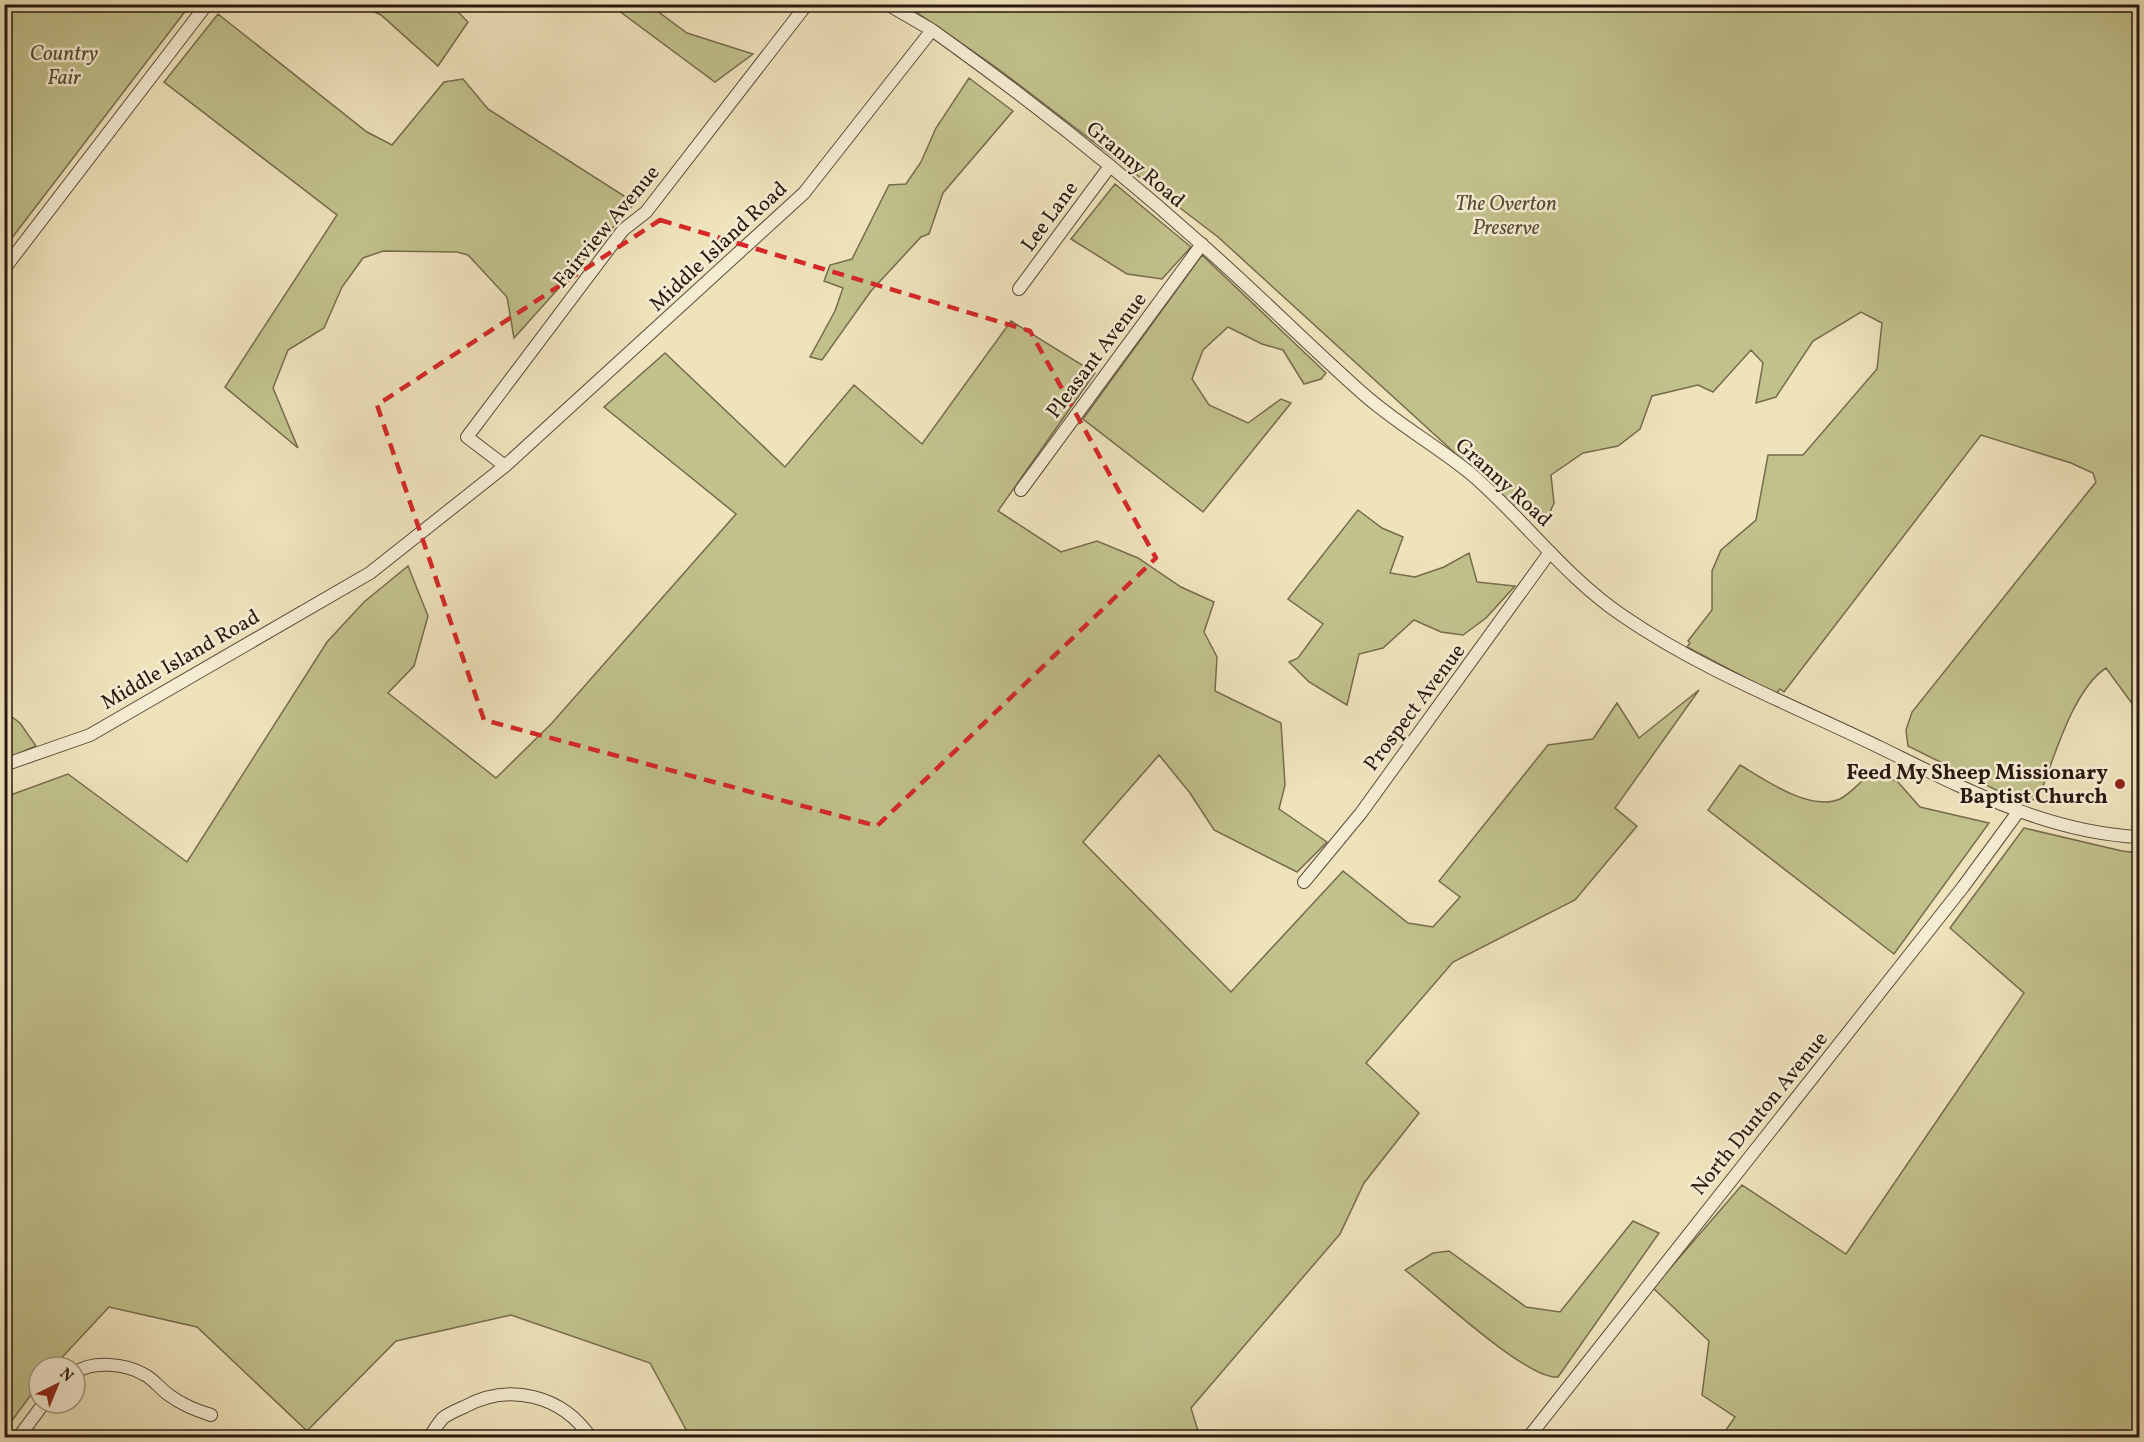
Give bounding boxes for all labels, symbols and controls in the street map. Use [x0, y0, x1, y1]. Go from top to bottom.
park label: Country Fair [30, 40, 99, 93]
street label: Granny Road [1079, 115, 1191, 215]
street label: Fairview Avenue [547, 159, 667, 294]
street label: Middle Island Road [644, 175, 794, 319]
street label: Lee Lane [1015, 176, 1086, 258]
park label: The Overton Preserve [1455, 190, 1557, 243]
street label: Pleasant Avenue [1040, 287, 1154, 425]
street label: Granny Road [1448, 432, 1558, 534]
street label: Middle Island Road [96, 603, 266, 718]
street label: Prospect Avenue [1358, 638, 1473, 778]
place label: Feed My Sheep Missionary Baptist Church [1846, 759, 2108, 812]
marker: Feed My Sheep Missionary Baptist Church [2113, 777, 2127, 791]
street label: North Dunton Avenue [1685, 1026, 1835, 1202]
north arrow [27, 1355, 87, 1415]
text: N [54, 1363, 78, 1388]

